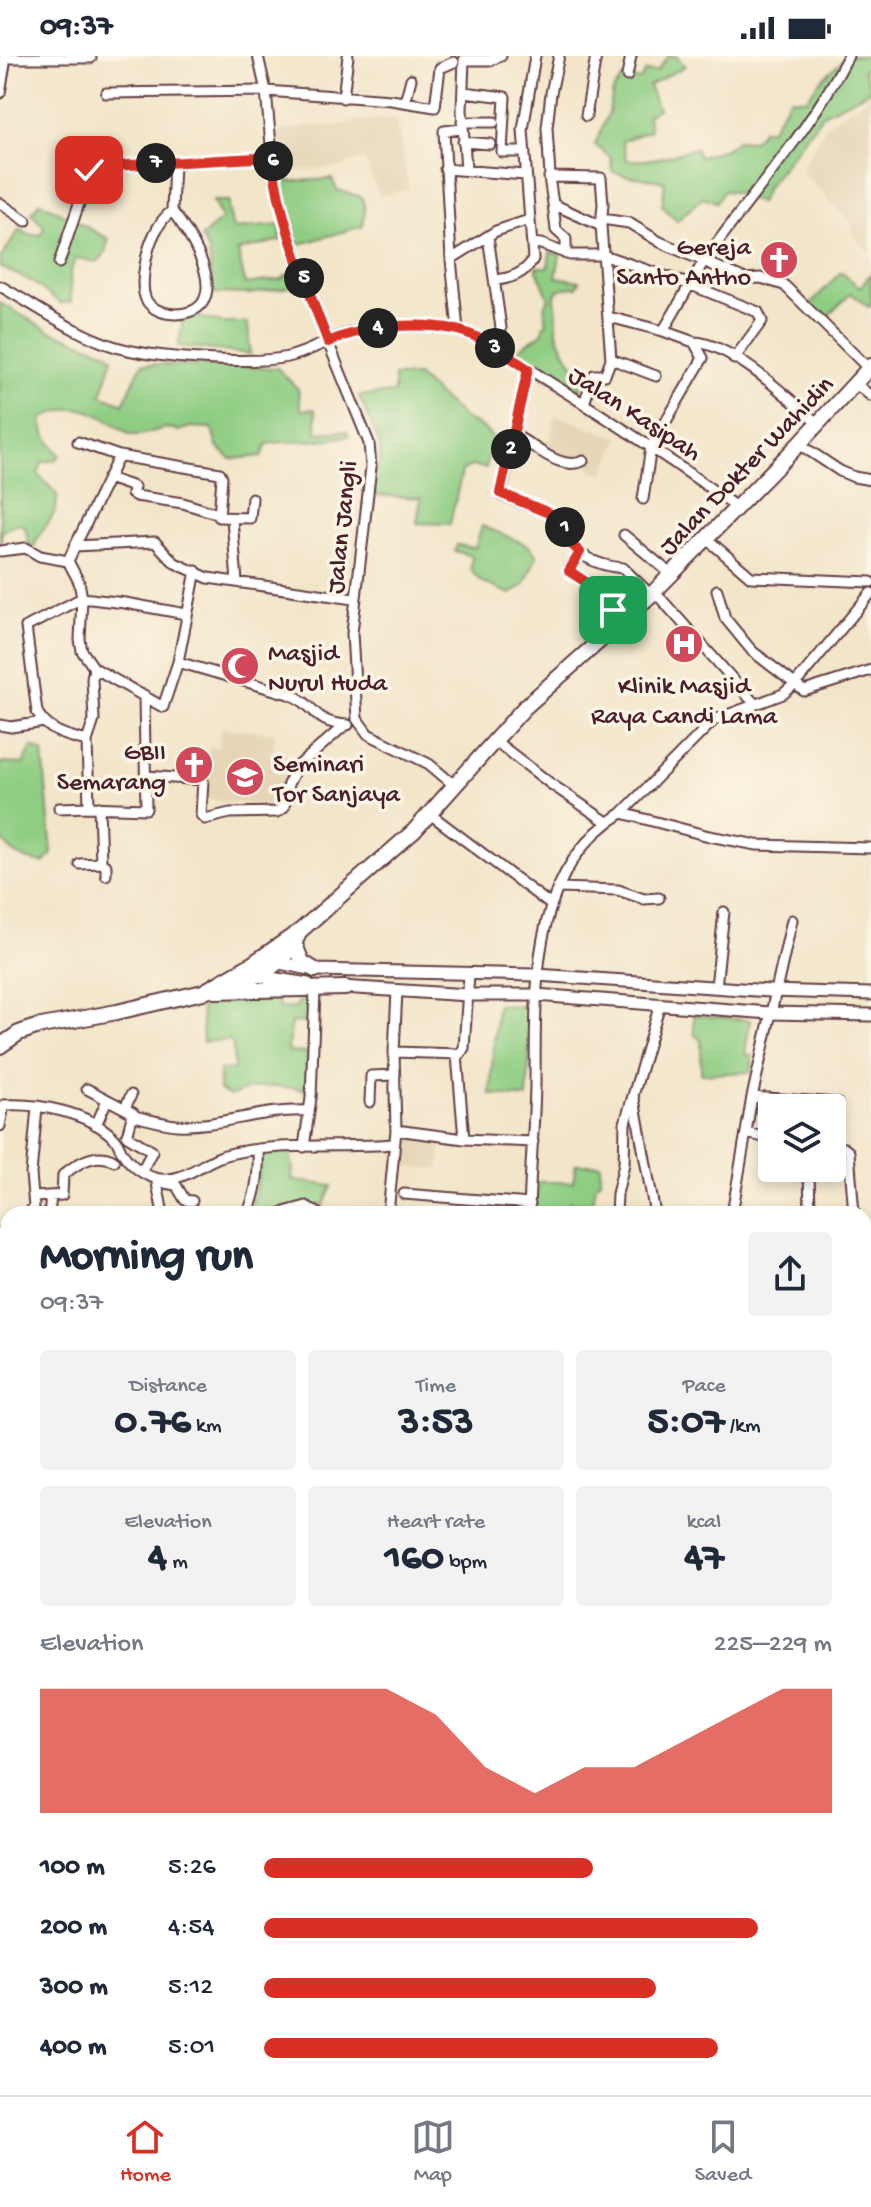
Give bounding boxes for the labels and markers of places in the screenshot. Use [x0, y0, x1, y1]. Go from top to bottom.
pin [55, 136, 123, 204]
pin: 6 [253, 141, 293, 181]
pin: 7 [136, 143, 176, 183]
place label: Gereja Santo Antho [616, 234, 753, 295]
church icon: Gereja Santo Antho [758, 239, 800, 281]
pin: 5 [284, 258, 324, 298]
pin: 4 [358, 308, 398, 348]
pin: 3 [475, 328, 515, 368]
pin: 2 [491, 429, 531, 469]
pin: 1 [545, 507, 585, 547]
pin [579, 576, 647, 644]
hospital icon: Klinik Masjid Raya Candi Lama [663, 623, 705, 665]
place label: Masjid Nurul Huda [268, 640, 389, 701]
mosque icon: Masjid Nurul Huda [219, 645, 261, 687]
place label: Klinik Masjid Raya Candi Lama [591, 673, 779, 734]
place label: GBII Semarang [57, 739, 166, 800]
church icon: GBII Semarang [173, 744, 215, 786]
place label: Seminari Tor Sanjaya [271, 751, 402, 812]
school or university icon: Seminari Tor Sanjaya [224, 756, 266, 798]

